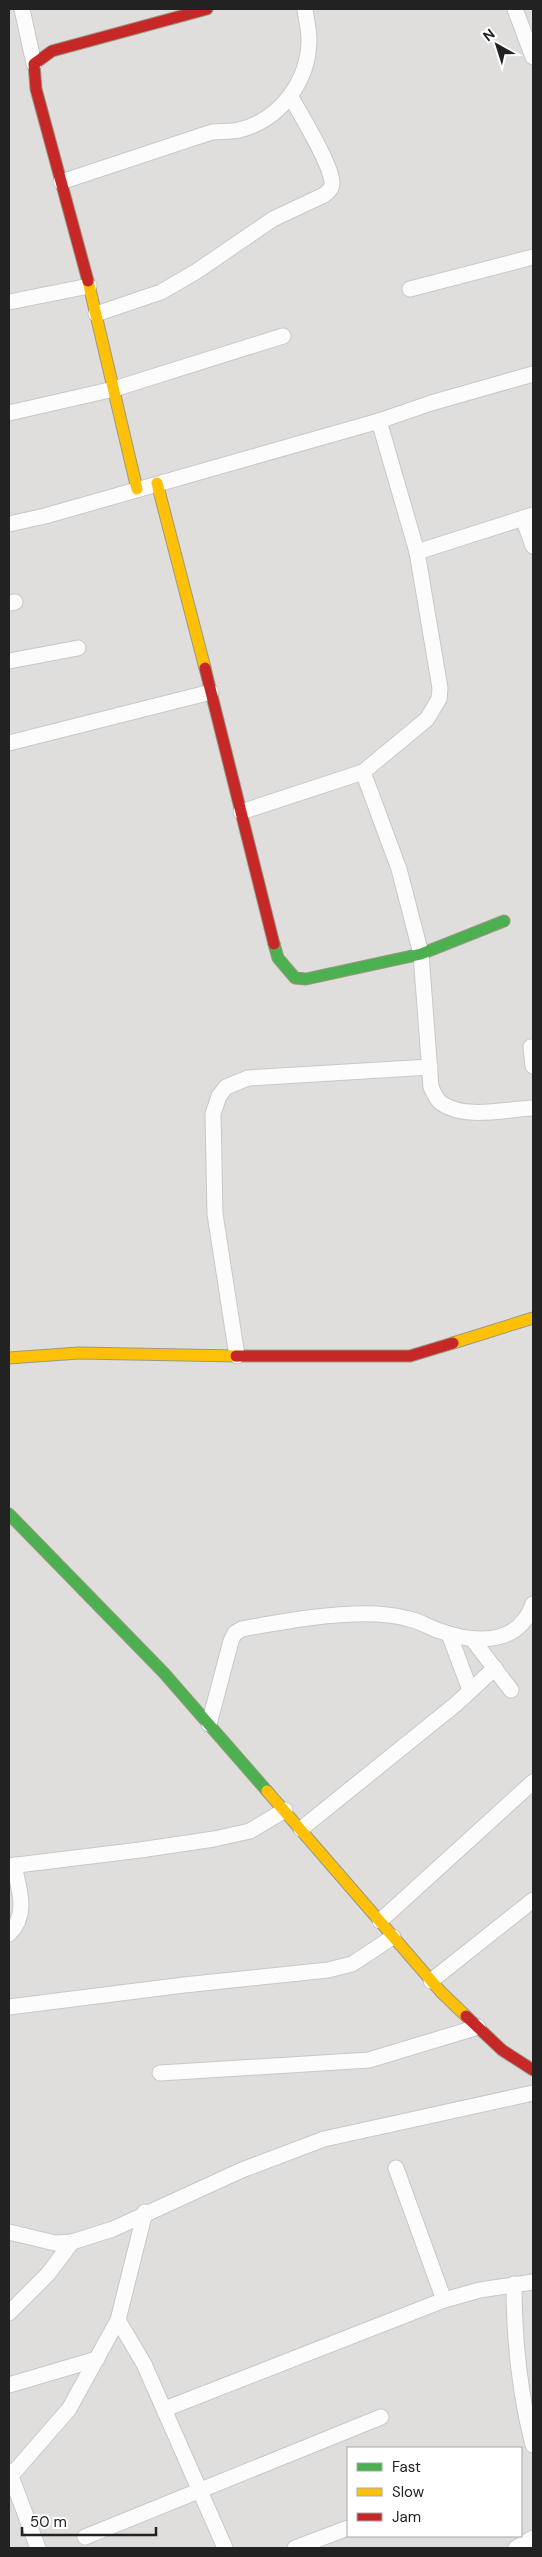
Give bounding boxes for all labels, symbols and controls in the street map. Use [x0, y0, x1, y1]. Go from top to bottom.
north arrow [472, 20, 522, 70]
text: N [479, 25, 498, 45]
legend [347, 2447, 522, 2537]
text: Fast [392, 2457, 421, 2477]
text: Slow [392, 2482, 425, 2502]
scale bar [22, 2504, 156, 2536]
text: Jam [392, 2507, 421, 2527]
text: 50 m [30, 2512, 67, 2532]

